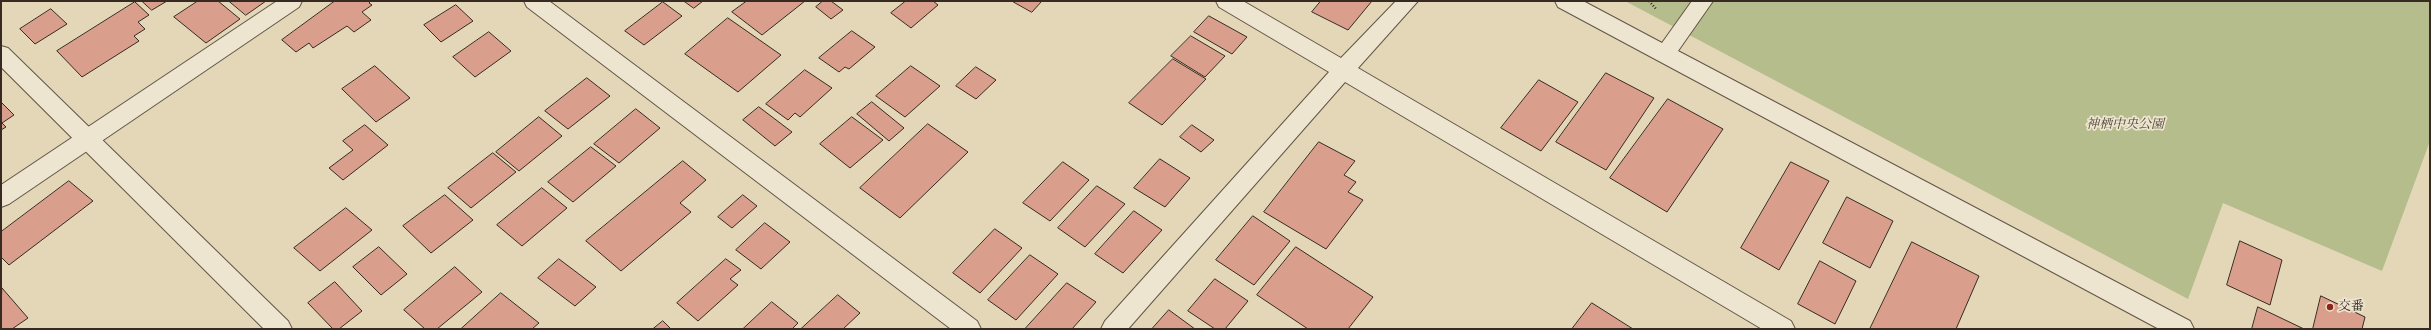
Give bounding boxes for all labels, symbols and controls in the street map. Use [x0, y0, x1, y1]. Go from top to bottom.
park label: 神栖中央公園 [2086, 117, 2164, 133]
place label: 交番 [2338, 299, 2364, 315]
marker: 交番 [2325, 302, 2335, 312]

